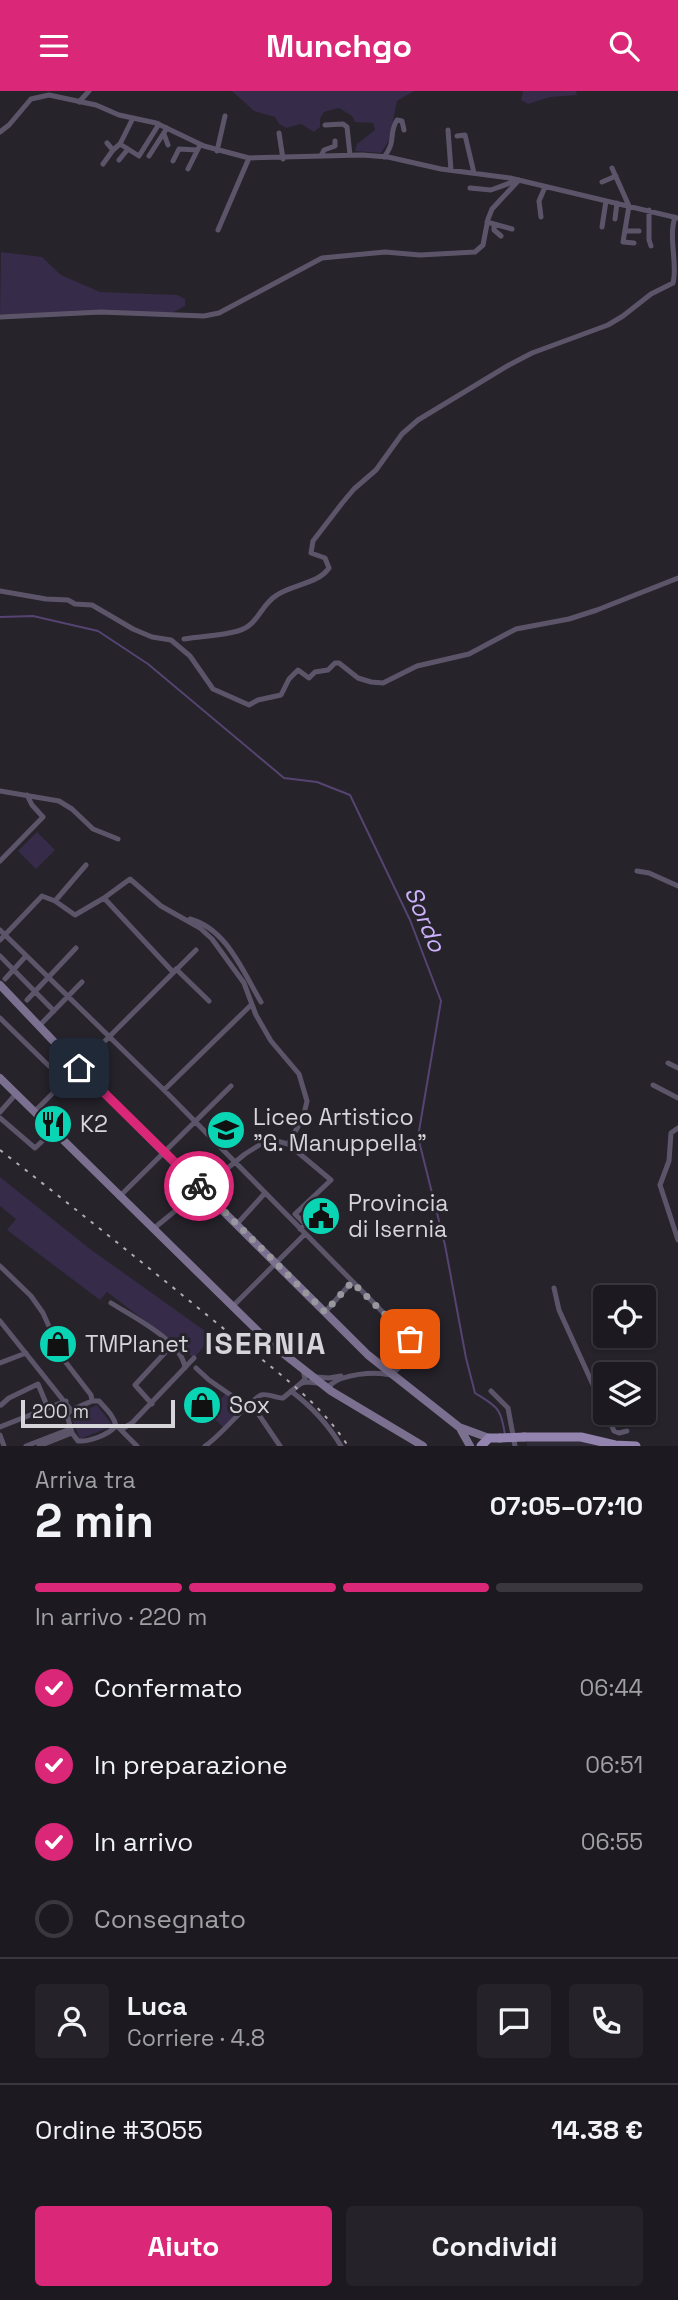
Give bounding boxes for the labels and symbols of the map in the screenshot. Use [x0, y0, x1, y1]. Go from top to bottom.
water label: Sordo [398, 881, 454, 957]
pin [49, 1038, 109, 1098]
place label: Liceo Artistico "G. Manuppella" [253, 1102, 427, 1158]
restaurant icon: K2 [32, 1103, 74, 1145]
place label: K2 [80, 1109, 108, 1139]
school or university icon: Liceo Artistico "G. Manuppella" [205, 1109, 247, 1151]
courier [164, 1151, 234, 1221]
place label: Provincia di Isernia [348, 1188, 449, 1244]
public building icon: Provincia di Isernia [300, 1195, 342, 1237]
pin [380, 1309, 440, 1369]
shop icon: TMPlanet [37, 1323, 79, 1365]
district label: ISERNIA [205, 1324, 327, 1363]
place label: TMPlanet [85, 1329, 189, 1359]
shop icon: Sox [181, 1384, 223, 1426]
place label: Sox [229, 1390, 270, 1420]
scale bar [21, 1397, 175, 1429]

